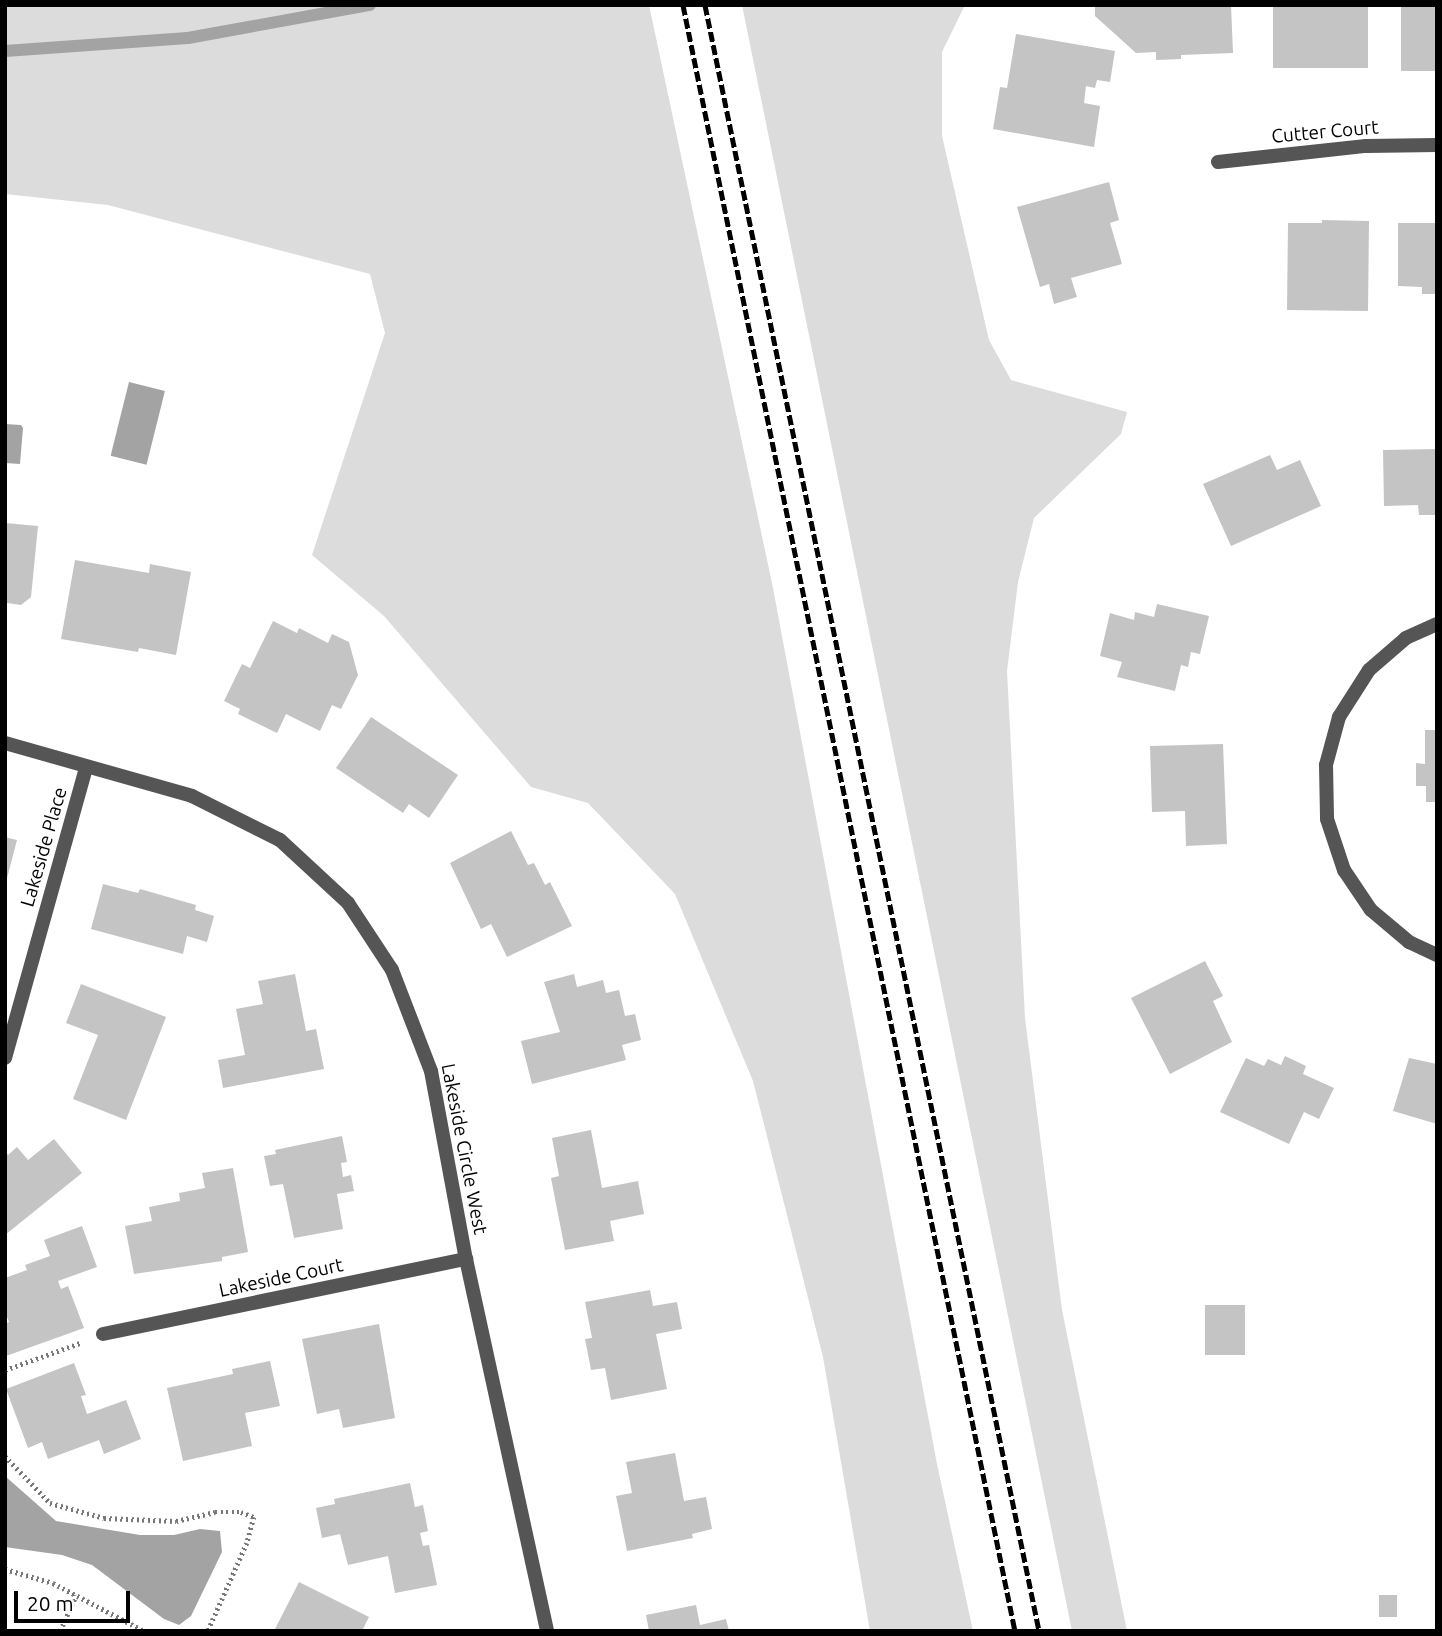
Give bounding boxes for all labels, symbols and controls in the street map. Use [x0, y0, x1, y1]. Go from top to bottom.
street label: Cutter Court [1270, 116, 1380, 148]
street label: Lakeside Place [16, 785, 72, 909]
street label: Lakeside Circle West [436, 1062, 492, 1236]
street label: Lakeside Court [217, 1254, 345, 1302]
scale bar [18, 1576, 133, 1620]
text: 20 m [27, 1591, 74, 1615]

